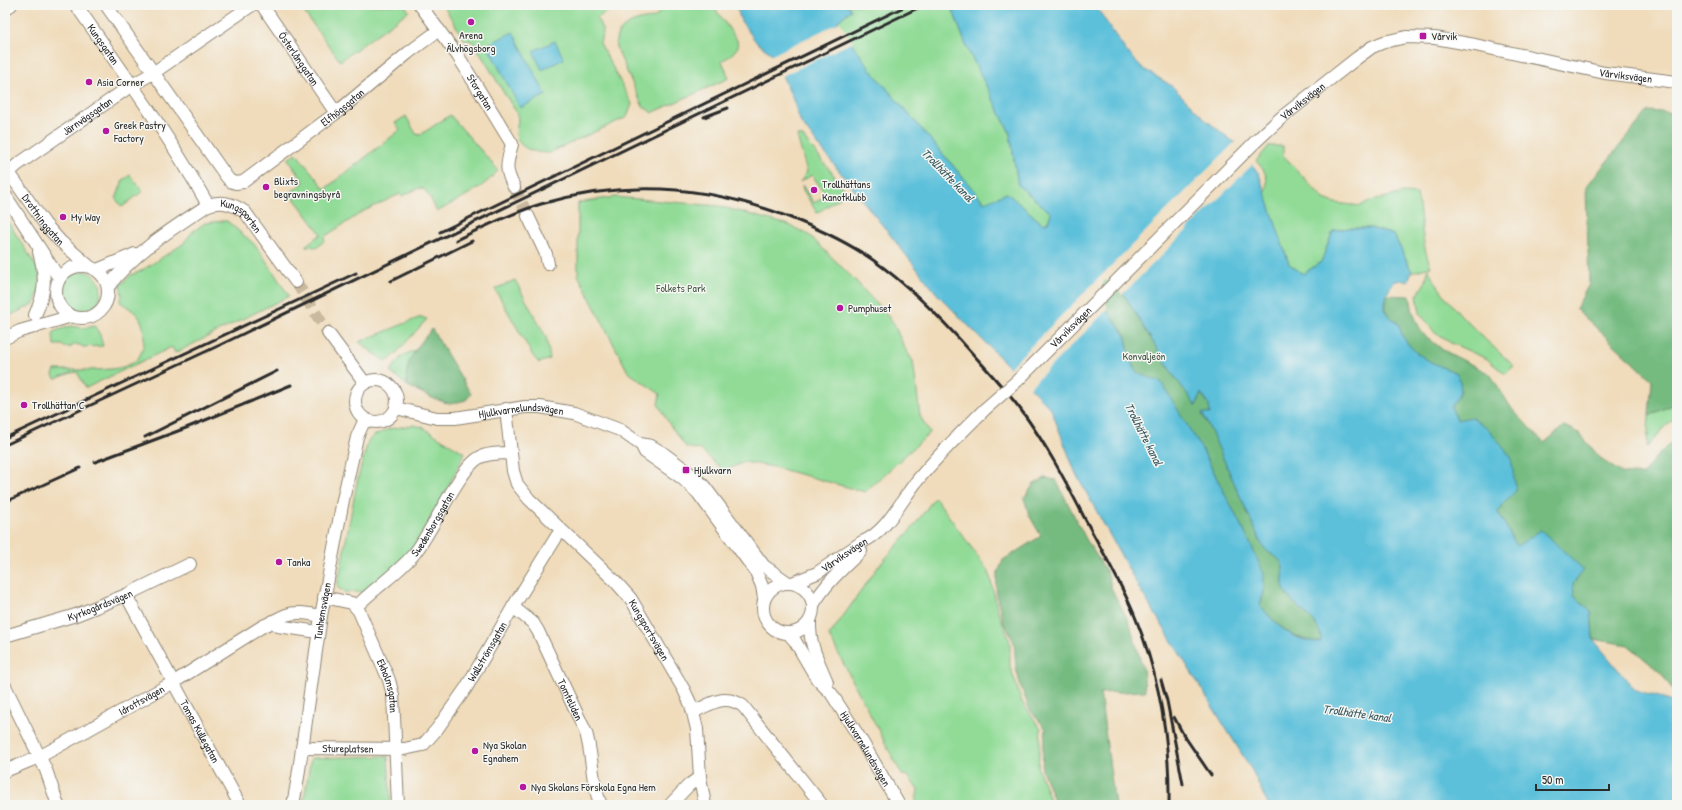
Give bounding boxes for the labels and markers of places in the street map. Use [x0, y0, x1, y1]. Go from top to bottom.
marker: Arena Älvhögsborg [466, 17, 476, 27]
place label: Arena Älvhögsborg [447, 28, 496, 55]
place label: Vårvik [1431, 29, 1458, 43]
marker: Vårvik [1418, 31, 1428, 41]
place label: Asia Corner [97, 75, 145, 89]
marker: Asia Corner [84, 77, 94, 87]
place label: Greek Pastry Factory [113, 118, 166, 145]
marker: Greek Pastry Factory [101, 126, 111, 136]
place label: Blixts begravningsbyrå [274, 174, 341, 201]
place label: Trollhättans Kanotklubb [822, 177, 871, 204]
marker: Blixts begravningsbyrå [261, 182, 271, 192]
marker: Trollhättans Kanotklubb [809, 185, 819, 195]
place label: My Way [71, 210, 101, 224]
marker: My Way [58, 212, 68, 222]
place label: Pumphuset [848, 301, 892, 315]
marker: Pumphuset [835, 303, 845, 313]
place label: Trollhättan C [32, 398, 85, 412]
marker: Trollhättan C [19, 400, 29, 410]
place label: Hjulkvarn [694, 463, 732, 477]
marker: Hjulkvarn [681, 465, 691, 475]
place label: Tanka [287, 555, 311, 569]
marker: Tanka [274, 557, 284, 567]
place label: Nya Skolan Egnahem [483, 738, 527, 765]
marker: Nya Skolan Egnahem [470, 746, 480, 756]
place label: Nya Skolans Förskola Egna Hem [531, 780, 656, 794]
marker: Nya Skolans Förskola Egna Hem [518, 782, 528, 792]

